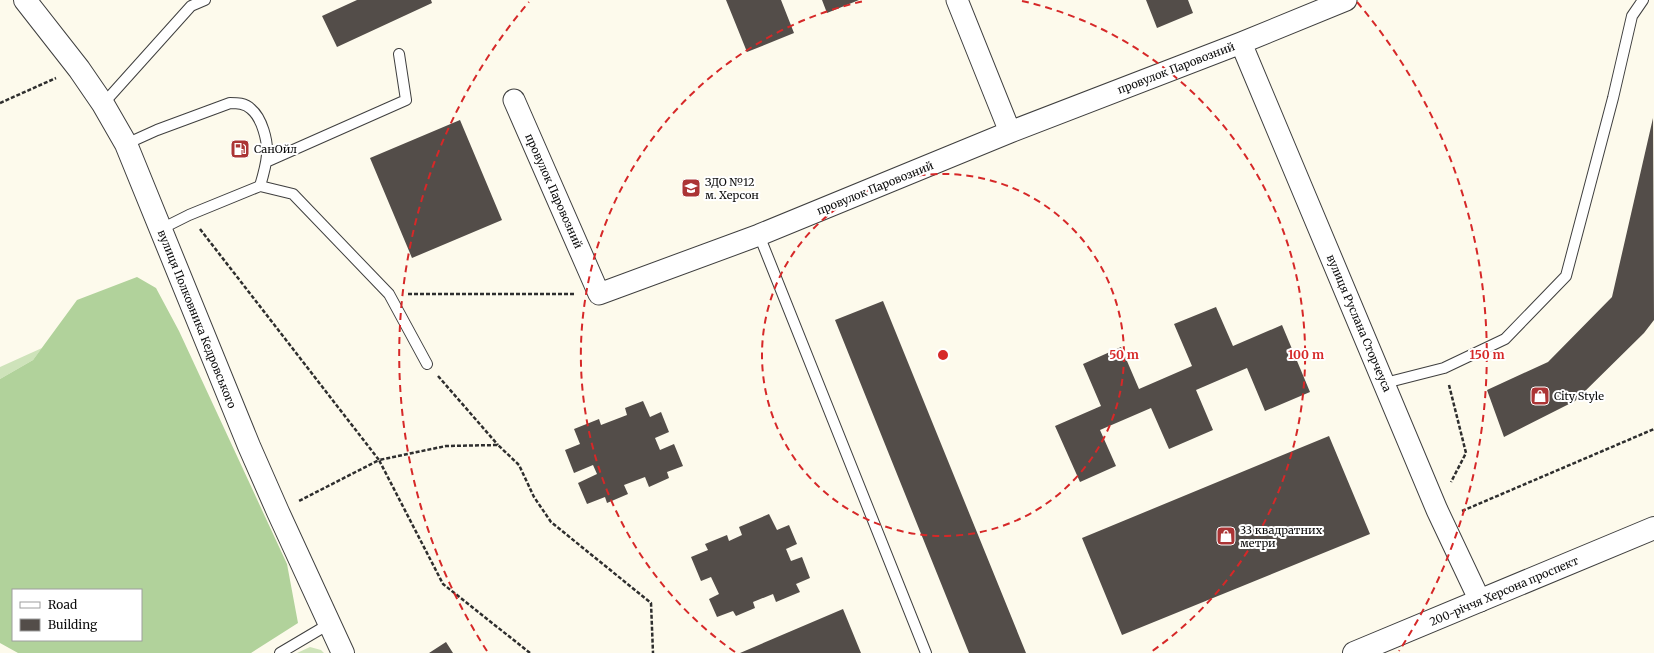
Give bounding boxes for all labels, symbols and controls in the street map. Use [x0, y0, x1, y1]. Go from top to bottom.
street label: провулок Паровозний [1115, 39, 1237, 97]
street label: провулок Паровозний [522, 131, 586, 251]
fuel station icon: СанОйл [229, 138, 251, 160]
place label: СанОйл [254, 142, 297, 156]
street label: провулок Паровозний [815, 158, 936, 218]
place label: ЗДО №12 м. Херсон [705, 175, 759, 202]
school or university icon: ЗДО №12 м. Херсон [680, 177, 702, 199]
street label: вулиця Полковника Кедровського [155, 228, 240, 411]
street label: вулиця Руслана Сторчеуса [1324, 252, 1394, 394]
text: 50 m [1109, 347, 1139, 362]
text: 100 m [1288, 347, 1324, 362]
text: 150 m [1470, 347, 1505, 362]
centre of rings [936, 348, 950, 362]
shop icon: City Style [1529, 385, 1551, 407]
place label: City Style [1554, 389, 1604, 403]
place label: 33 квадратних метри [1240, 523, 1323, 550]
shop icon: 33 квадратних метри [1215, 525, 1237, 547]
street label: 200-річчя Херсона проспект [1428, 553, 1581, 629]
legend [12, 589, 142, 641]
text: Road [48, 597, 77, 612]
text: Building [48, 617, 98, 632]

